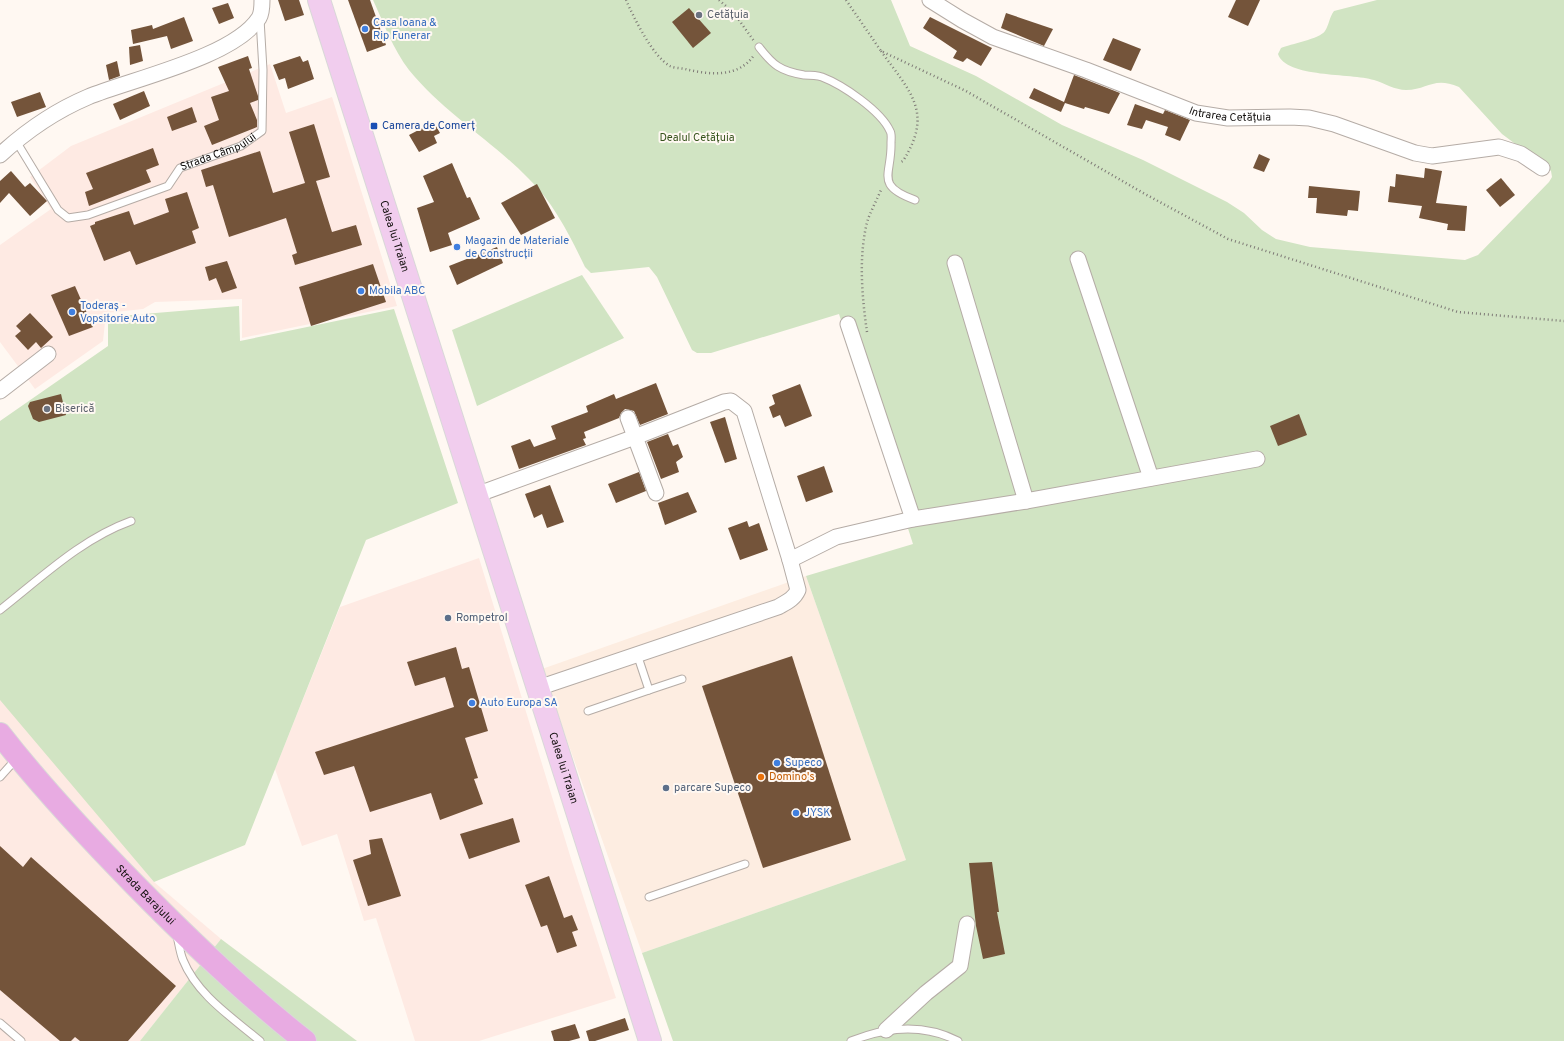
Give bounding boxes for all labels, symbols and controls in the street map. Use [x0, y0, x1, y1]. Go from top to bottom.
place label: Cetățuia [707, 8, 749, 22]
marker: Cetățuia [694, 10, 704, 20]
place label: Casa Ioana & Rip Funerar [373, 16, 437, 43]
marker: Casa Ioana & Rip Funerar [360, 24, 370, 34]
street label: Intrarea Cetățuia [1187, 104, 1271, 125]
place label: Camera de Comerț [382, 119, 475, 133]
marker: Camera de Comerț [369, 121, 379, 131]
street label: Strada Câmpului [178, 130, 259, 174]
park label: Dealul Cetățuia [659, 131, 735, 145]
street label: Calea lui Traian [376, 199, 412, 274]
place label: Magazin de Materiale de Construcții [465, 234, 569, 261]
marker: Magazin de Materiale de Construcții [452, 242, 462, 252]
place label: Mobila ABC [369, 284, 425, 298]
marker: Mobila ABC [356, 286, 366, 296]
place label: Toderaș - Vopsitorie Auto [80, 299, 155, 326]
marker: Toderaș - Vopsitorie Auto [67, 307, 77, 317]
place label: Biserică [55, 402, 94, 416]
marker: Biserică [42, 404, 52, 414]
place label: Rompetrol [456, 611, 508, 625]
marker: Rompetrol [443, 613, 453, 623]
place label: Auto Europa SA [480, 696, 558, 710]
marker: Auto Europa SA [467, 698, 477, 708]
street label: Calea lui Traian [545, 731, 581, 806]
place label: Supeco [785, 756, 822, 770]
marker: Supeco [772, 758, 782, 768]
place label: Domino's [769, 770, 815, 784]
marker: Domino's [756, 772, 766, 782]
place label: parcare Supeco [674, 781, 751, 795]
marker: parcare Supeco [661, 783, 671, 793]
place label: JYSK [804, 806, 831, 820]
marker: JYSK [791, 808, 801, 818]
street label: Strada Barajului [112, 862, 178, 928]

